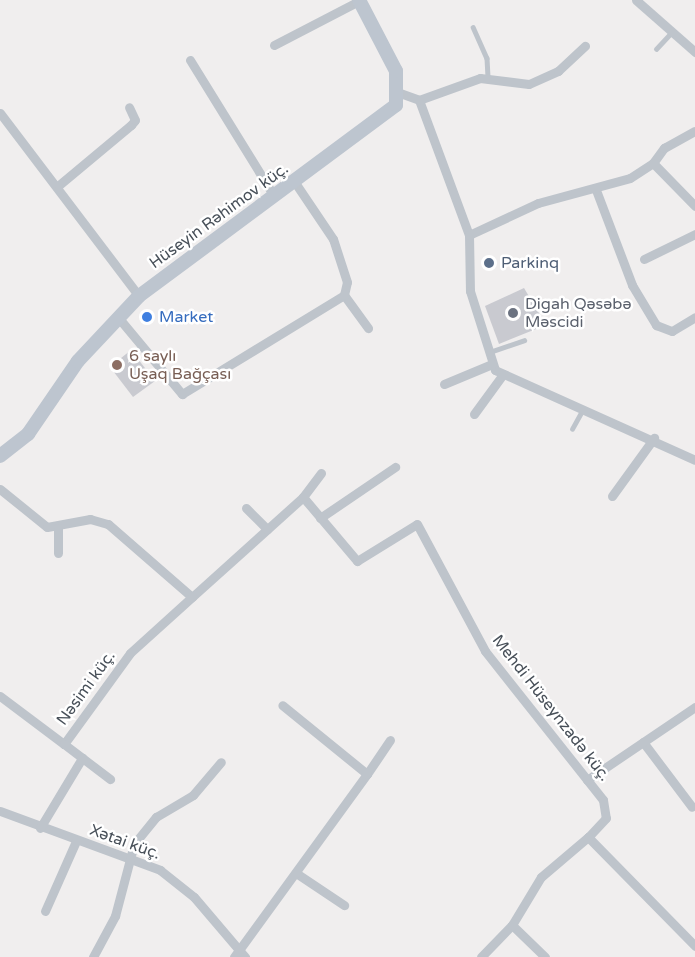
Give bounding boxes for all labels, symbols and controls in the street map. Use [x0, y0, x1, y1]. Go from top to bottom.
street label: Hüseyin Rəhimov küç. [146, 159, 292, 273]
place label: Parkinq [501, 253, 559, 273]
marker: Parkinq [482, 256, 496, 270]
place label: Digah Qəsəbə Məscidi [525, 294, 631, 332]
marker: Digah Qəsəbə Məscidi [506, 306, 520, 320]
place label: Market [159, 307, 213, 327]
marker: Market [140, 310, 154, 324]
place label: 6 saylı Uşaq Bağçası [129, 346, 231, 384]
marker: 6 saylı Uşaq Bağçası [110, 358, 124, 372]
street label: Mehdi Hüseynzadə küç. [488, 631, 614, 785]
street label: Nəsimi küç. [53, 647, 119, 729]
street label: Xətai küç. [87, 820, 163, 864]

